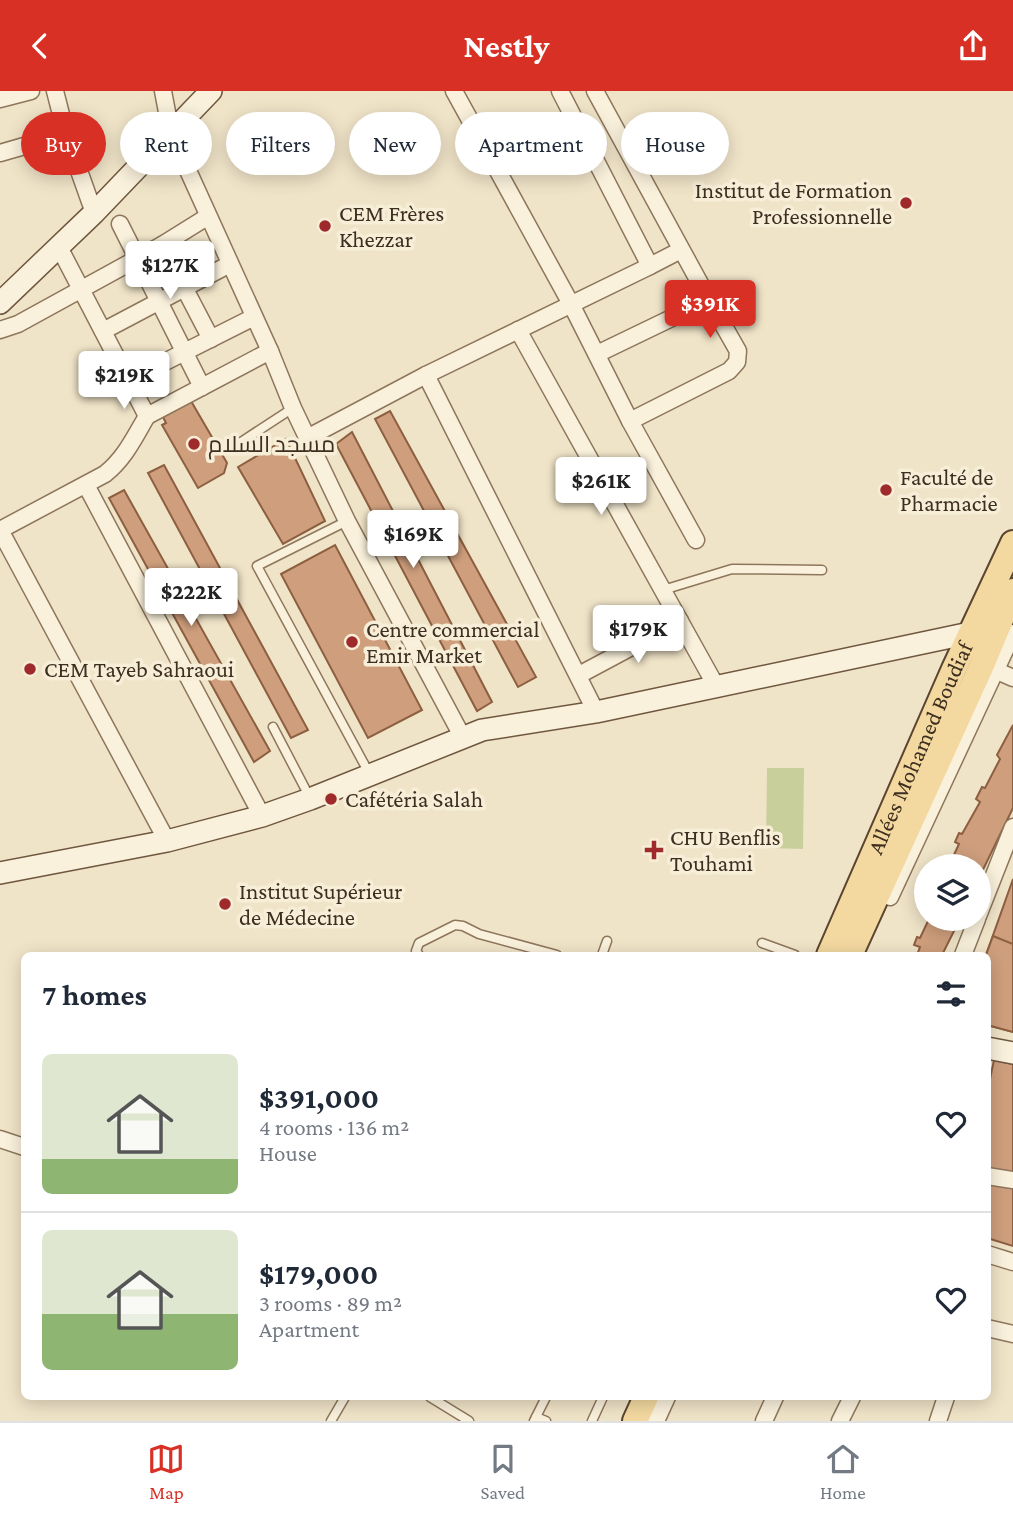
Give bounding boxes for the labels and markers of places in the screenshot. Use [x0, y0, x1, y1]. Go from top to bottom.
place label: Institut de Formation Professionnelle [695, 177, 892, 229]
marker: Institut de Formation Professionnelle [898, 195, 914, 211]
place label: CEM Frères Khezzar [339, 200, 444, 252]
marker: CEM Frères Khezzar [317, 218, 333, 234]
pin: $127K [121, 241, 219, 301]
pin: $391K [661, 281, 759, 340]
pin: $219K [75, 351, 173, 411]
place label: مسجد السلام [208, 431, 335, 460]
marker: مسجد السلام [186, 436, 202, 452]
pin: $261K [552, 457, 650, 517]
place label: Faculté de Pharmacie [900, 464, 998, 516]
marker: Faculté de Pharmacie [878, 482, 894, 498]
pin: $169K [364, 511, 462, 570]
pin: $222K [142, 568, 240, 628]
pin: $179K [589, 605, 687, 665]
place label: Centre commercial Emir Market [366, 616, 540, 668]
marker: Centre commercial Emir Market [344, 634, 360, 650]
place label: CEM Tayeb Sahraoui [44, 656, 234, 682]
marker: CEM Tayeb Sahraoui [22, 661, 38, 677]
place label: Cafétéria Salah [345, 786, 483, 812]
marker: Cafétéria Salah [323, 791, 339, 807]
place label: CHU Benflis Touhami [670, 824, 780, 876]
marker: CHU Benflis Touhami [644, 840, 664, 860]
place label: Institut Supérieur de Médecine [239, 878, 403, 930]
marker: Institut Supérieur de Médecine [217, 896, 233, 912]

